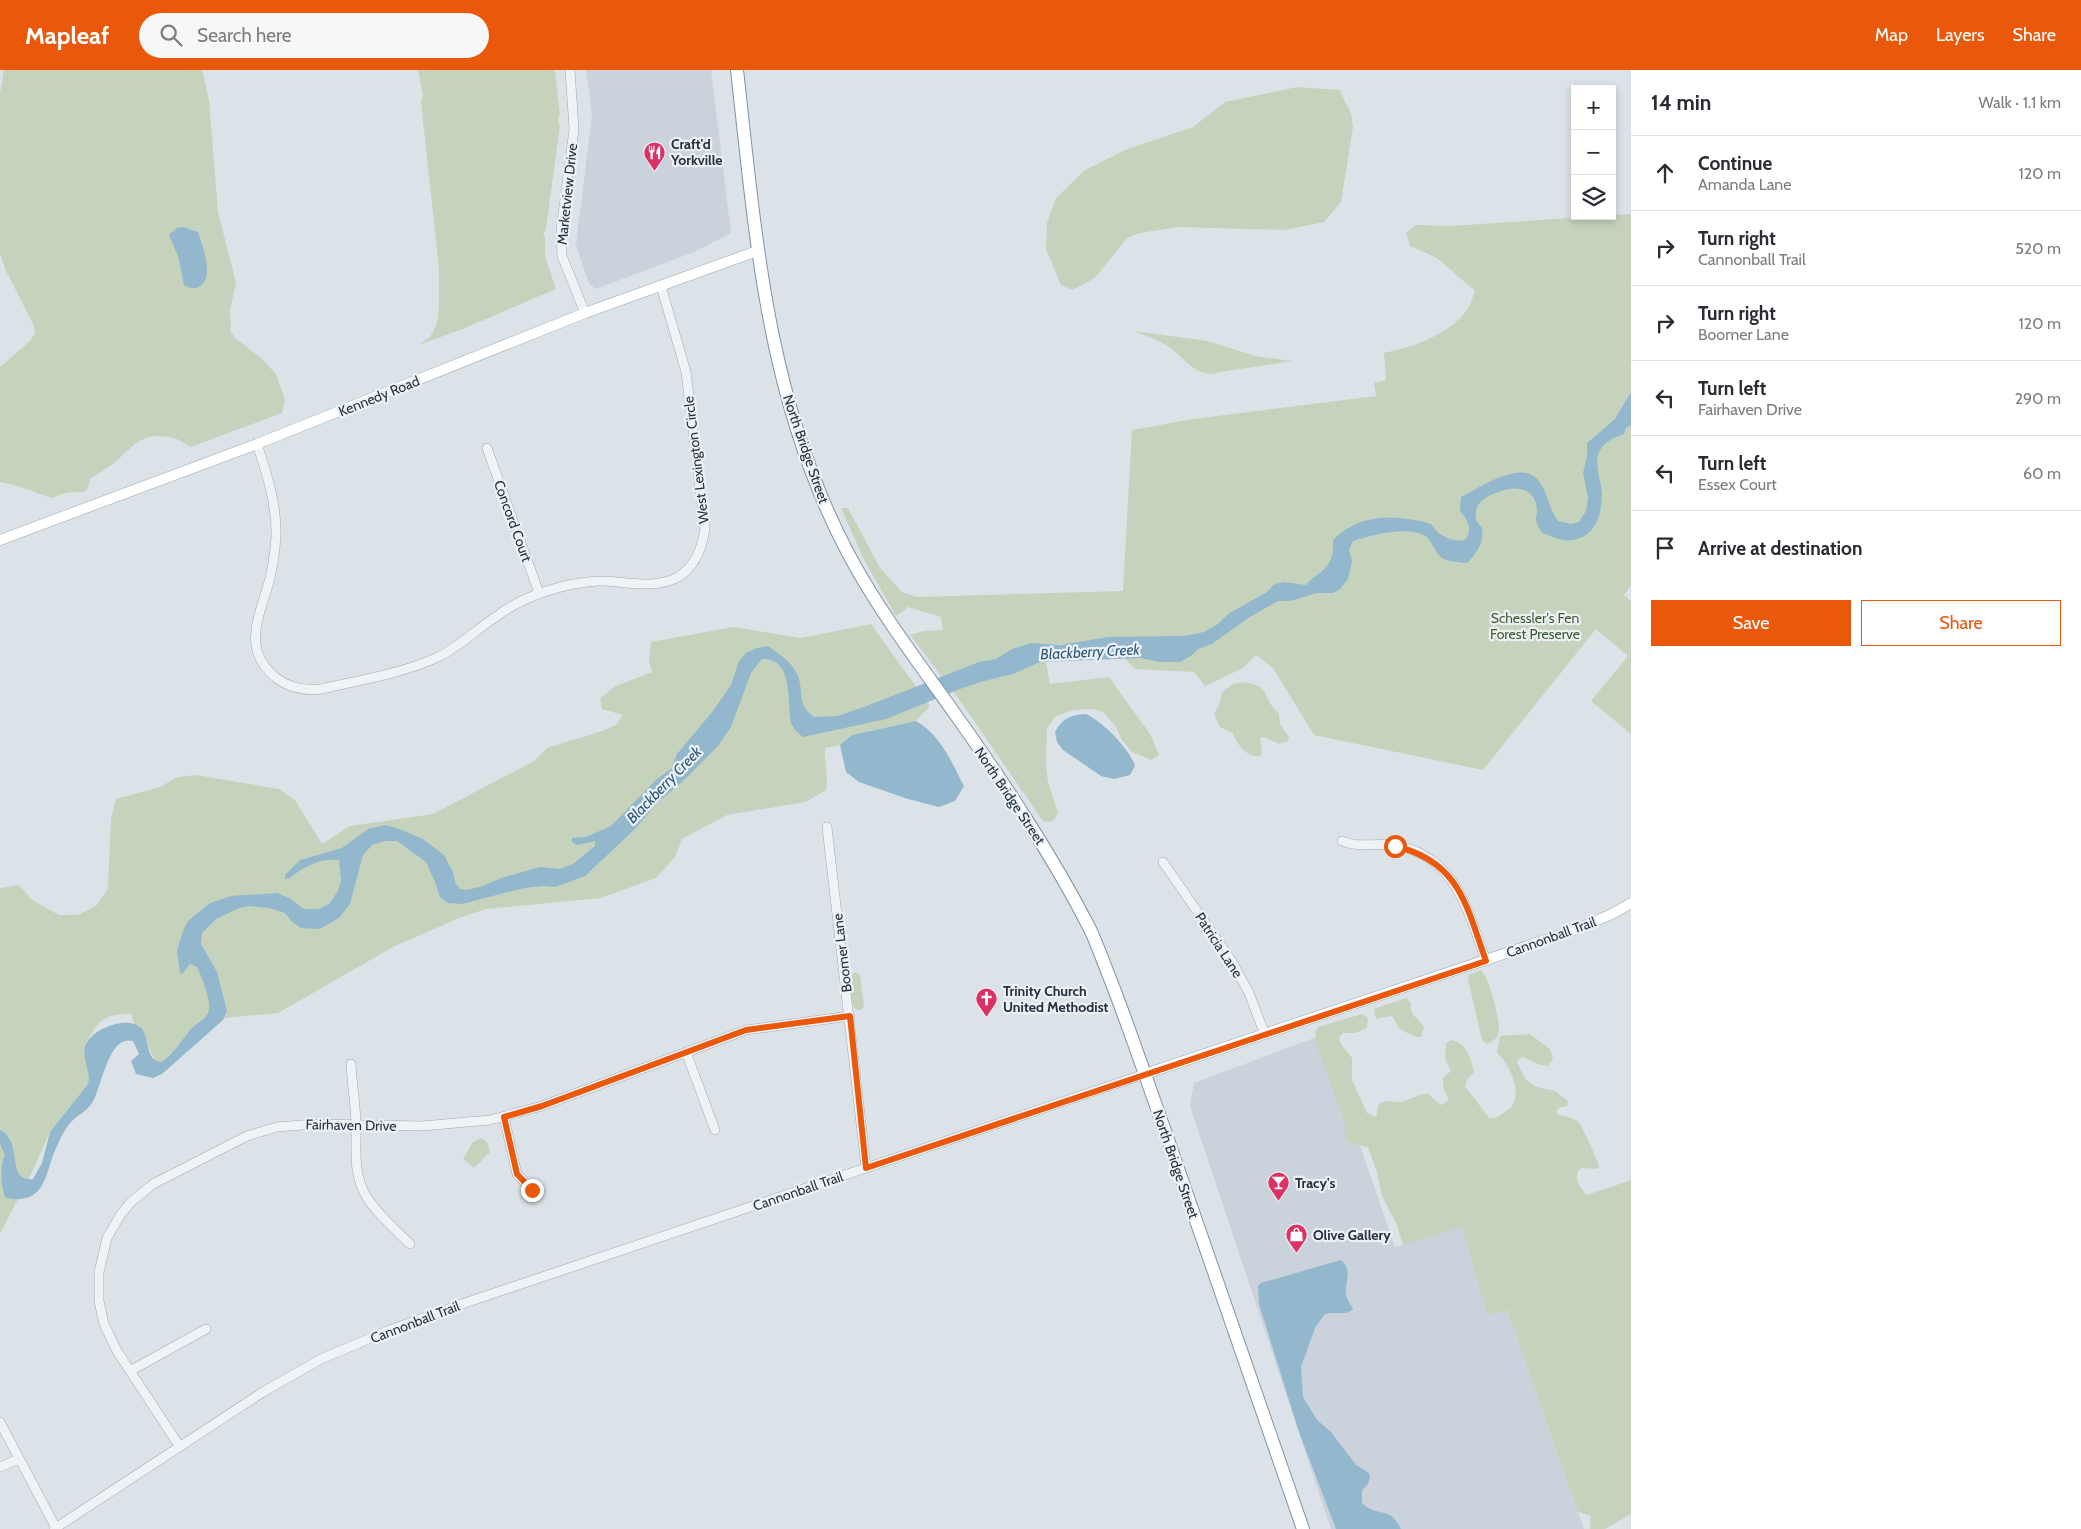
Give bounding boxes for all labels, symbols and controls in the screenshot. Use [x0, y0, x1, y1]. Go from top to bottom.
search box [139, 13, 489, 58]
text: Mapleaf [25, 21, 109, 50]
icon: search [157, 21, 185, 49]
text: Search here [197, 24, 291, 47]
text: Map [1875, 24, 1908, 46]
text: Layers [1936, 24, 1985, 46]
text: Share [2013, 24, 2056, 46]
map controls [1571, 85, 1616, 220]
button: + [1571, 85, 1616, 130]
text: 14 min [1651, 90, 1711, 115]
text: Walk · 1.1 km [1979, 93, 2061, 112]
button: − [1571, 130, 1616, 175]
place label: Craft'd Yorkville [670, 135, 723, 169]
restaurant icon: Craft'd Yorkville [643, 140, 667, 171]
street label: Marketview Drive [553, 142, 581, 246]
text: Continue [1698, 152, 1772, 175]
icon: ahead [1651, 159, 1679, 187]
text: 120 m [2019, 164, 2061, 183]
button: layers [1571, 175, 1616, 220]
text: Amanda Lane [1698, 175, 1792, 194]
text: Turn right [1698, 227, 1776, 250]
icon: right [1651, 234, 1679, 262]
text: 520 m [2015, 239, 2061, 258]
text: Cannonball Trail [1698, 250, 1806, 269]
text: Turn right [1698, 302, 1776, 325]
icon: right [1651, 309, 1679, 337]
text: 120 m [2019, 314, 2061, 333]
text: Boomer Lane [1698, 325, 1789, 344]
street label: Kennedy Road [336, 372, 422, 420]
text: Turn left [1698, 377, 1766, 400]
icon: left [1651, 384, 1679, 412]
text: 290 m [2015, 389, 2061, 408]
street label: North Bridge Street [779, 392, 833, 506]
street label: West Lexington Circle [679, 395, 713, 525]
text: Fairhaven Drive [1698, 400, 1802, 419]
text: Turn left [1698, 452, 1766, 475]
icon: left [1651, 459, 1679, 487]
text: 60 m [2023, 464, 2061, 483]
text: Essex Court [1698, 475, 1777, 494]
street label: Concord Court [490, 478, 536, 565]
icon: arrive [1651, 534, 1679, 562]
text: Arrive at destination [1698, 537, 1862, 560]
button: Save [1651, 600, 1851, 646]
button: Share [1861, 600, 2061, 646]
park label: Schessler's Fen Forest Preserve [1490, 609, 1580, 643]
water label: Blackberry Creek [1040, 640, 1141, 664]
water label: Blackberry Creek [623, 743, 705, 827]
street label: North Bridge Street [971, 744, 1049, 848]
route start [1384, 835, 1407, 858]
street label: Patricia Lane [1191, 909, 1247, 981]
street label: Boomer Lane [828, 912, 856, 994]
street label: Cannonball Trail [1504, 912, 1599, 962]
place label: Trinity Church United Methodist [1003, 982, 1109, 1016]
church icon: Trinity Church United Methodist [975, 987, 999, 1018]
street label: North Bridge Street [1149, 1107, 1203, 1221]
street label: Fairhaven Drive [305, 1115, 397, 1135]
street label: Cannonball Trail [750, 1167, 846, 1215]
bar icon: Tracy's [1267, 1171, 1291, 1202]
place label: Tracy's [1295, 1174, 1335, 1192]
route end [521, 1179, 544, 1202]
shop icon: Olive Gallery [1285, 1223, 1309, 1254]
place label: Olive Gallery [1313, 1226, 1391, 1244]
street label: Cannonball Trail [368, 1296, 463, 1347]

